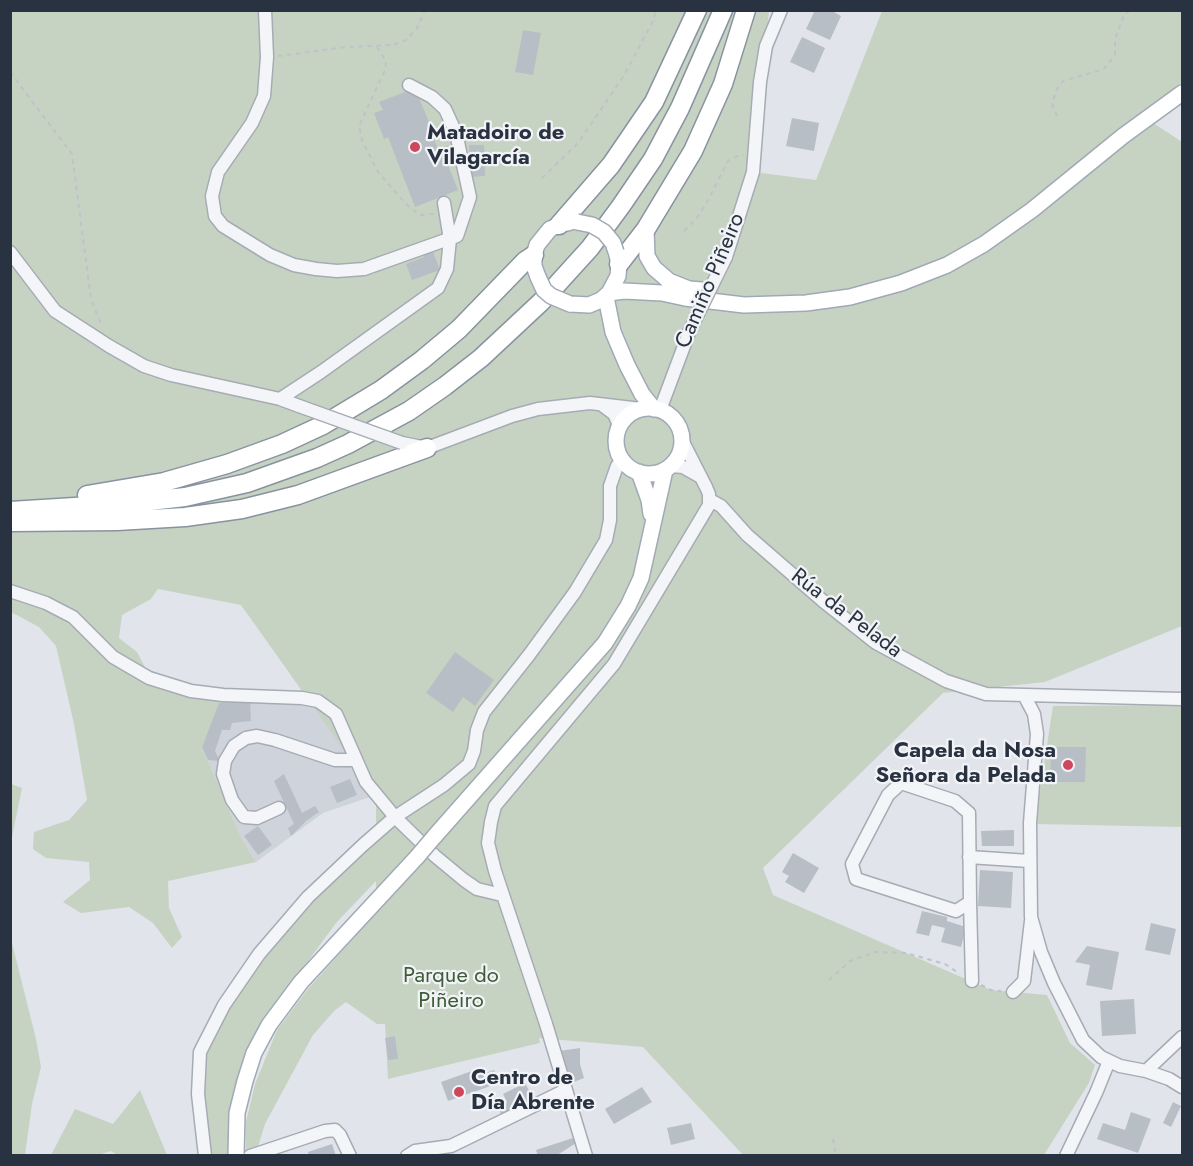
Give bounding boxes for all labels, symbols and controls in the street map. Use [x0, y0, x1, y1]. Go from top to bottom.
place label: Matadoiro de Vilagarcía [427, 121, 564, 172]
marker: Matadoiro de Vilagarcía [408, 140, 422, 154]
street label: Camiño Piñeiro [671, 209, 751, 353]
street label: Rúa da Pelada [785, 564, 907, 664]
place label: Capela da Nosa Señora da Pelada [876, 739, 1056, 790]
marker: Capela da Nosa Señora da Pelada [1061, 758, 1075, 772]
park label: Parque do Piñeiro [403, 964, 499, 1016]
place label: Centro de Día Abrente [471, 1066, 595, 1118]
marker: Centro de Día Abrente [452, 1085, 466, 1099]

